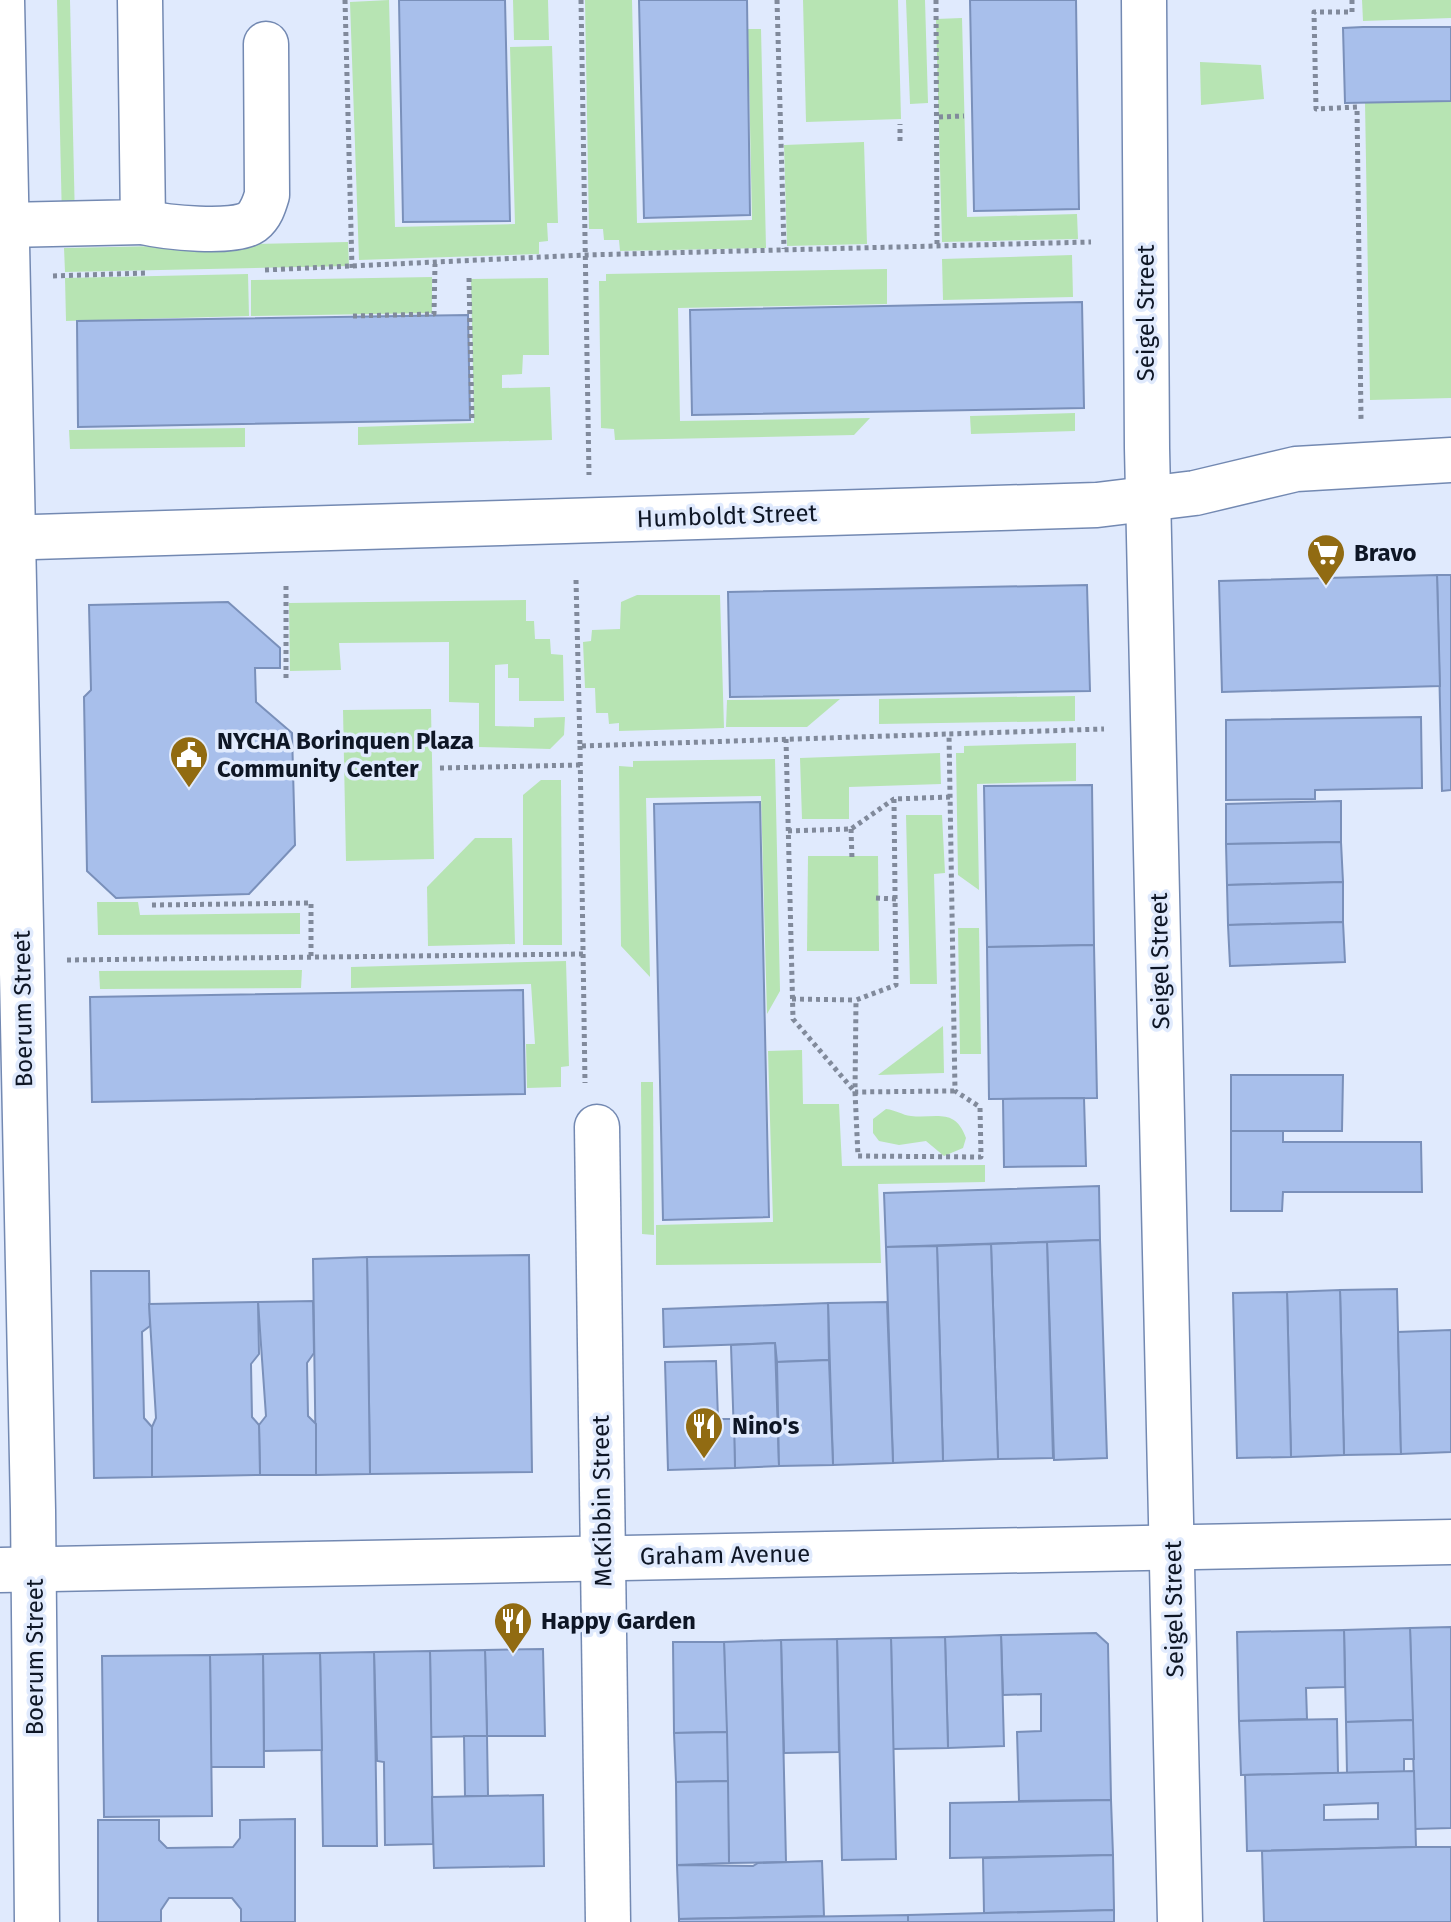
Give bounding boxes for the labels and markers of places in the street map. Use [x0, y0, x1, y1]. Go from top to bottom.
supermarket icon: Bravo [1305, 532, 1347, 587]
place label: Bravo [1354, 539, 1417, 567]
place label: NYCHA Borinquen Plaza Community Center [217, 727, 474, 783]
public building icon: NYCHA Borinquen Plaza Community Center [168, 734, 210, 789]
restaurant icon: Nino's [683, 1405, 725, 1460]
place label: Nino's [732, 1412, 800, 1440]
restaurant icon: Happy Garden [492, 1600, 534, 1655]
place label: Happy Garden [541, 1607, 696, 1635]

